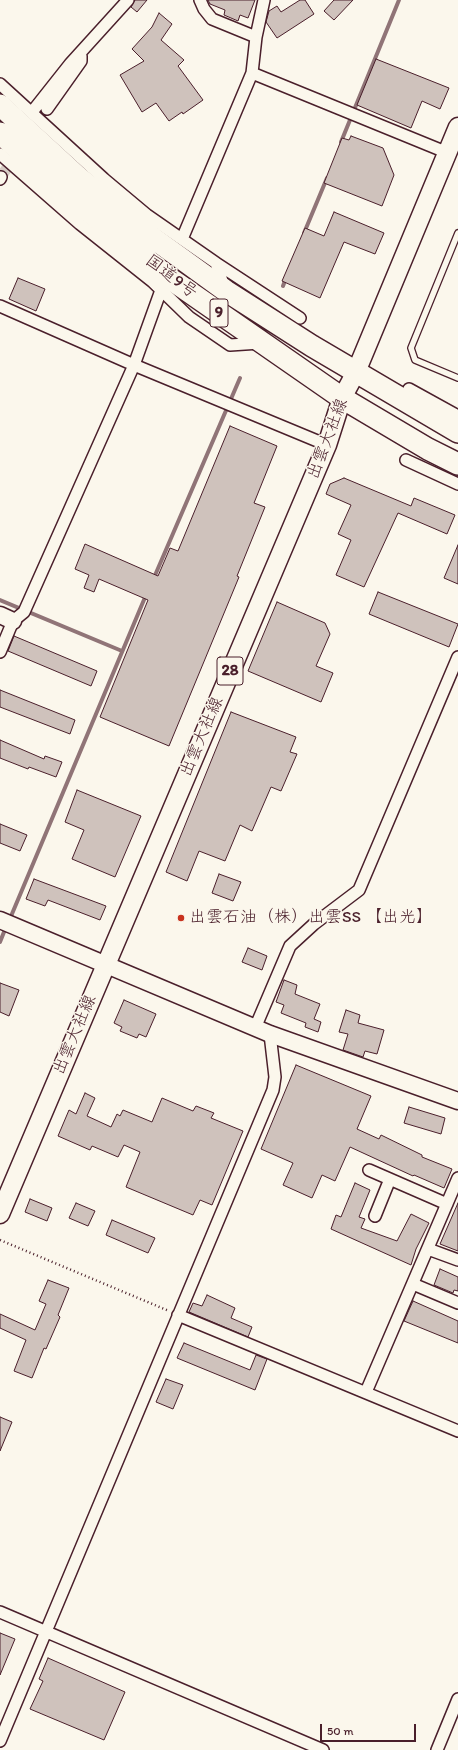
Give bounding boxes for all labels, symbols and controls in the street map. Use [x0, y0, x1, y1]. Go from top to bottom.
street label: 国道9号 [141, 251, 201, 303]
road number: 9 [210, 299, 228, 327]
street label: 出雲大社線 [303, 396, 353, 482]
road number: 28 [217, 657, 243, 685]
street label: 出雲大社線 [176, 694, 228, 780]
place label: 出雲石油（株）出雲SS 【出光】 [189, 908, 433, 928]
marker: 出雲石油（株）出雲SS 【出光】 [176, 913, 186, 923]
street label: 出雲大社線 [49, 992, 101, 1078]
scale bar [322, 1716, 418, 1742]
text: 50 m [327, 1724, 353, 1738]

